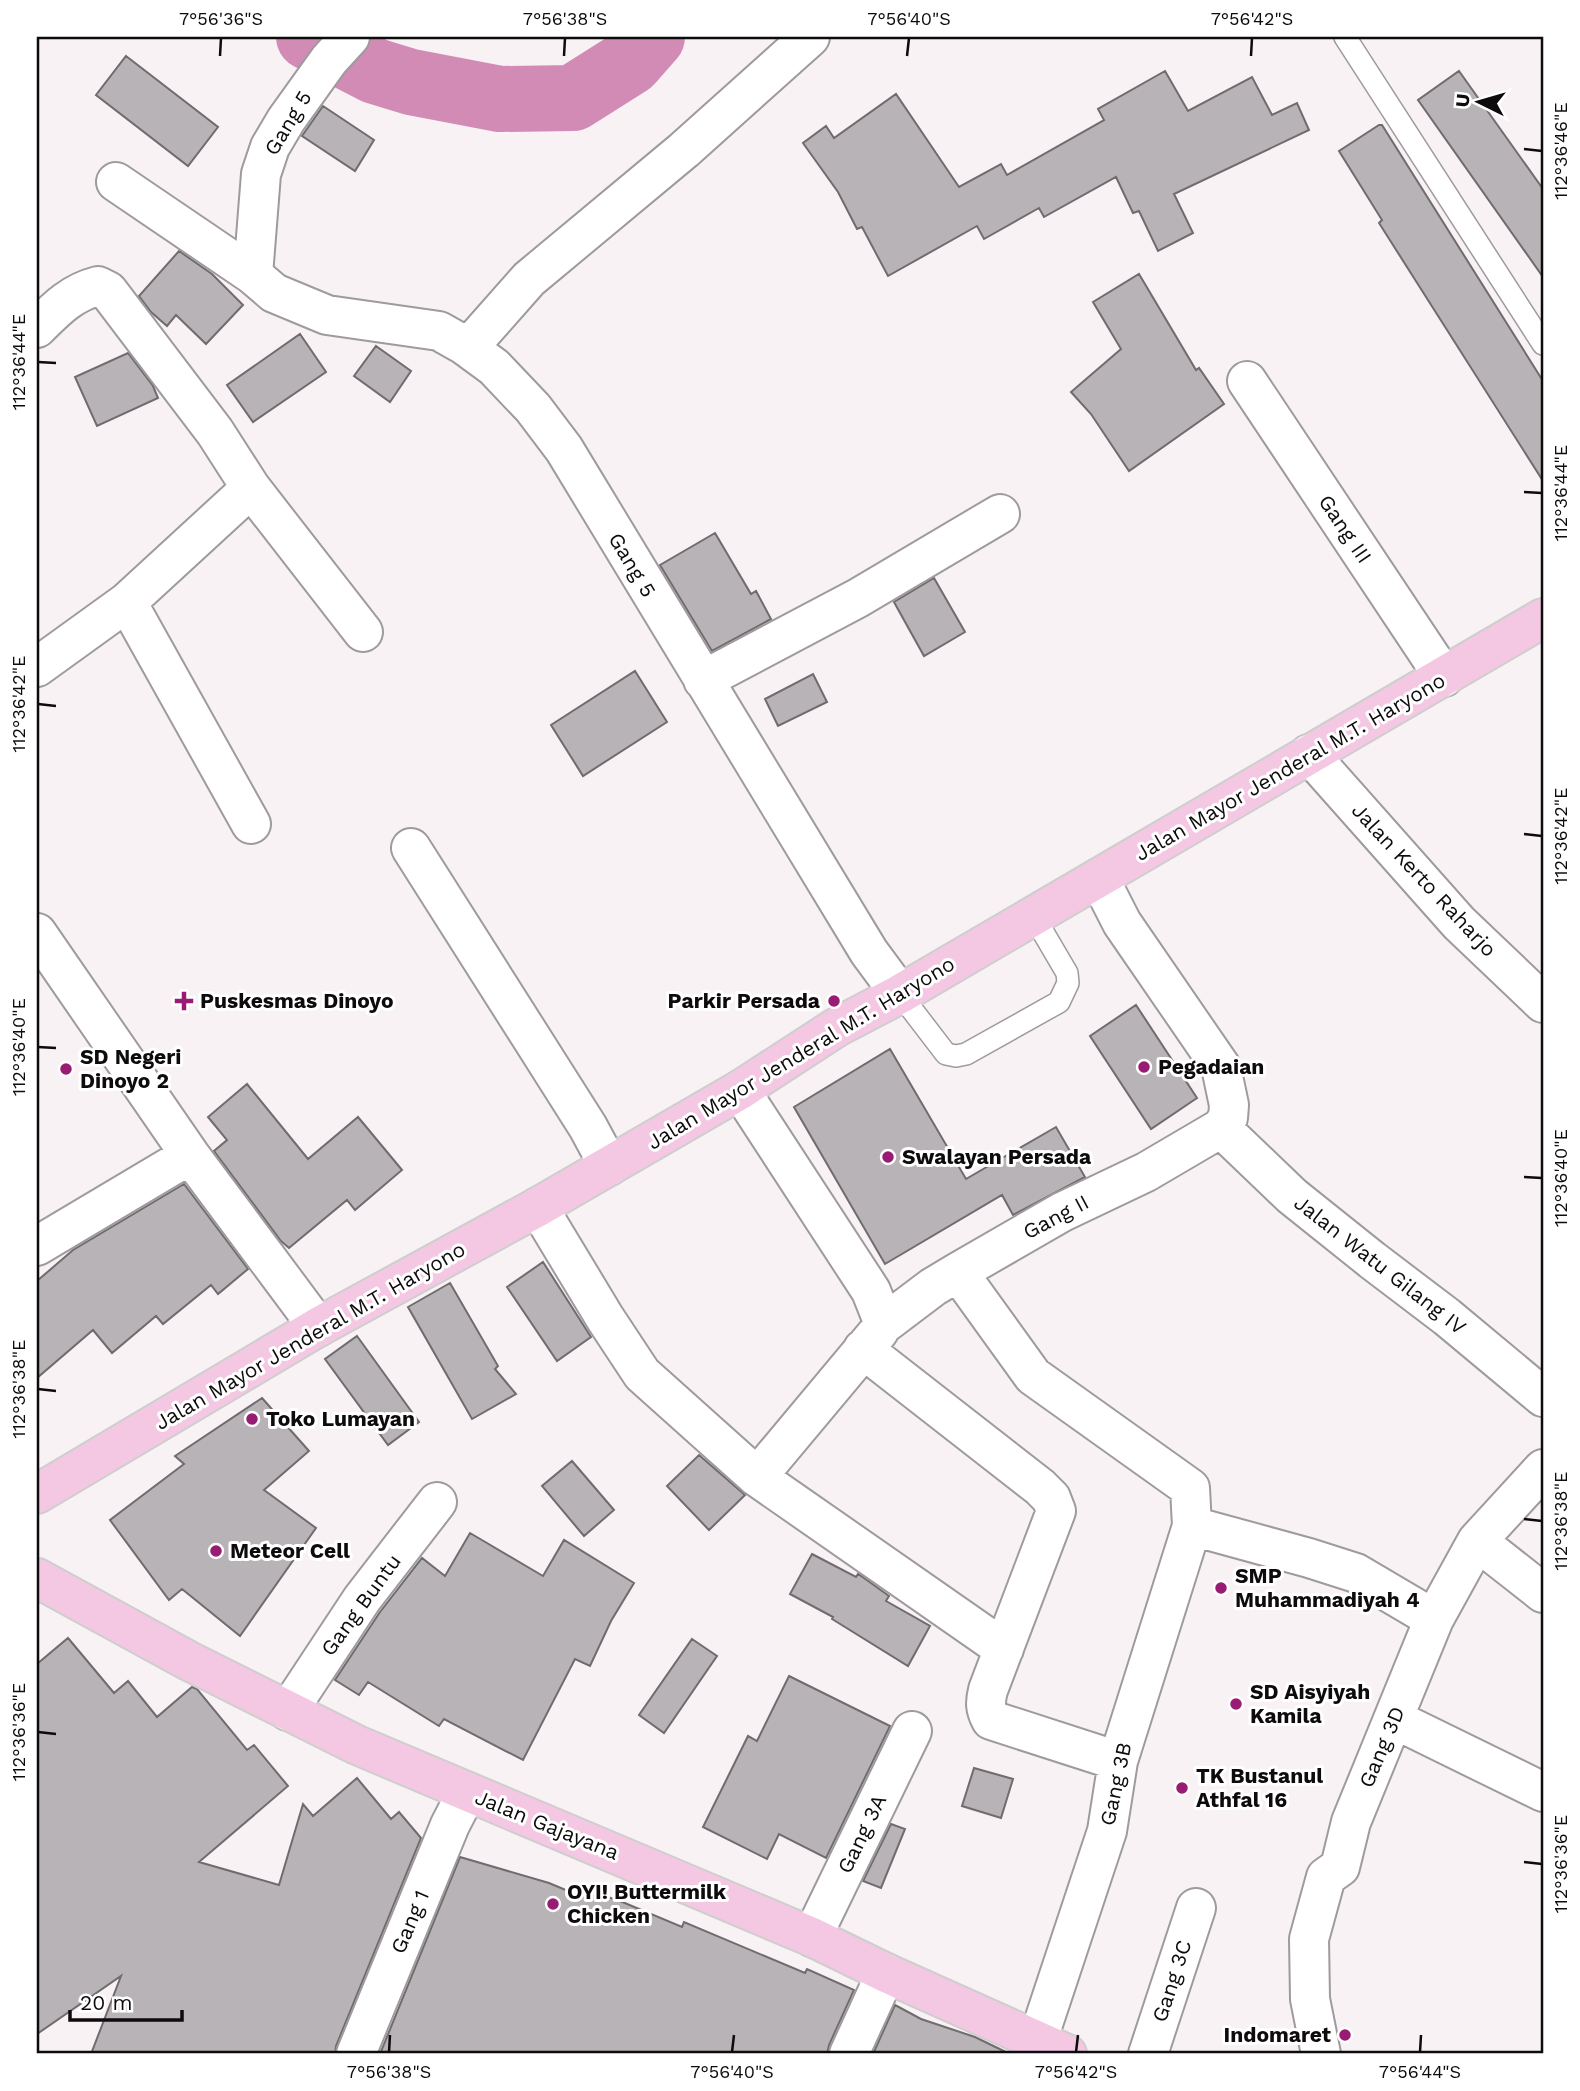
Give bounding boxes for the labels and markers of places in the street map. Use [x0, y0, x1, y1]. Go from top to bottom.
place label: Puskesmas Dinoyo [200, 988, 394, 1013]
place label: Parkir Persada [668, 988, 821, 1013]
marker: Puskesmas Dinoyo [174, 991, 194, 1011]
marker: Parkir Persada [826, 993, 842, 1009]
place label: SD Negeri Dinoyo 2 [80, 1044, 181, 1093]
place label: Pegadaian [1158, 1054, 1264, 1079]
marker: Pegadaian [1136, 1059, 1152, 1075]
marker: SD Negeri Dinoyo 2 [58, 1061, 74, 1077]
place label: Swalayan Persada [902, 1144, 1092, 1169]
marker: Swalayan Persada [880, 1149, 896, 1165]
place label: Toko Lumayan [266, 1406, 415, 1431]
marker: Toko Lumayan [244, 1411, 260, 1427]
place label: Meteor Cell [230, 1538, 350, 1563]
marker: Meteor Cell [208, 1543, 224, 1559]
place label: SMP Muhammadiyah 4 [1235, 1563, 1419, 1612]
marker: SMP Muhammadiyah 4 [1213, 1580, 1229, 1596]
place label: SD Aisyiyah Kamila [1250, 1679, 1370, 1728]
marker: SD Aisyiyah Kamila [1228, 1696, 1244, 1712]
place label: TK Bustanul Athfal 16 [1196, 1763, 1323, 1812]
marker: TK Bustanul Athfal 16 [1174, 1780, 1190, 1796]
place label: OYI! Buttermilk Chicken [567, 1879, 727, 1928]
marker: OYI! Buttermilk Chicken [545, 1896, 561, 1912]
place label: Indomaret [1224, 2022, 1331, 2047]
marker: Indomaret [1337, 2027, 1353, 2043]

